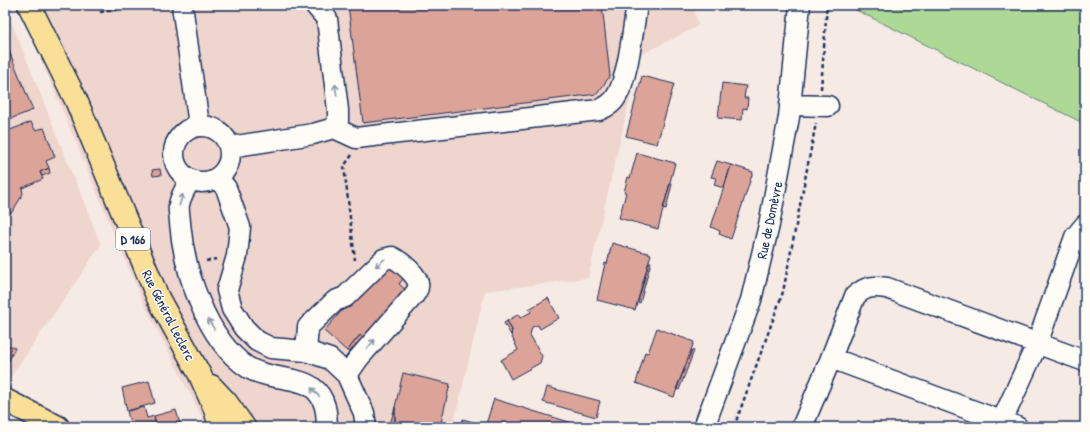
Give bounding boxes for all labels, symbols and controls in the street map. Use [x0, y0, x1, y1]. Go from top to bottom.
one-way arrow [332, 84, 339, 97]
street label: Rue de Domèvre [751, 179, 787, 261]
one-way arrow [178, 194, 185, 207]
road number: D 166 [116, 228, 150, 250]
one-way arrow [375, 258, 385, 267]
street label: Rue Général Leclerc [138, 267, 200, 364]
one-way arrow [207, 318, 215, 330]
one-way arrow [366, 339, 375, 349]
one-way arrow [310, 387, 320, 397]

